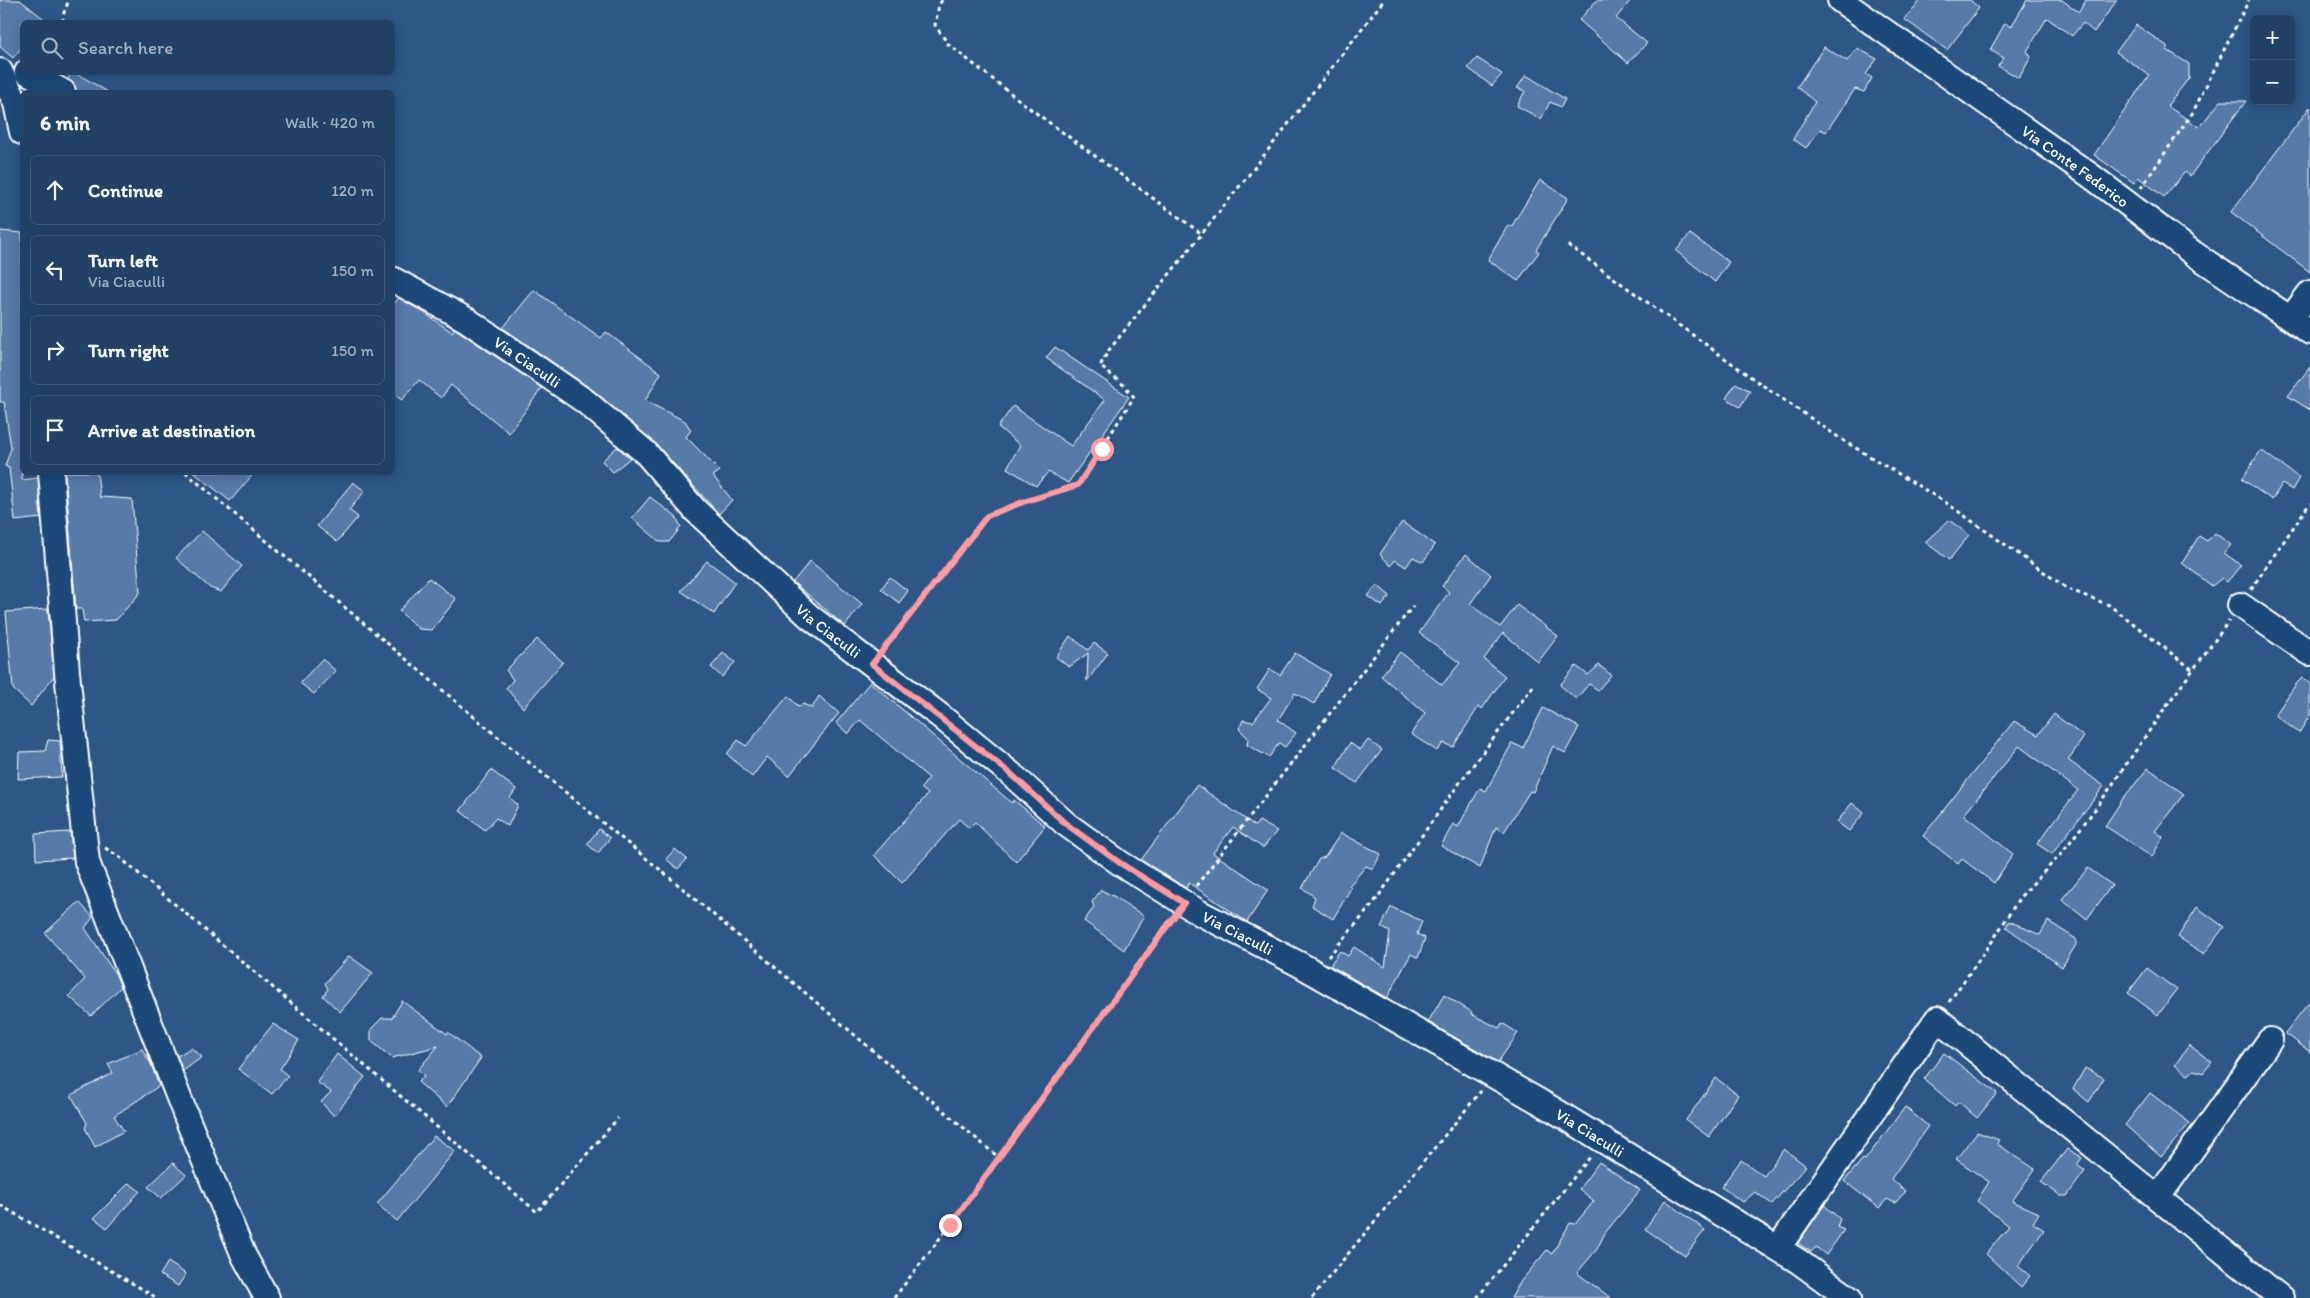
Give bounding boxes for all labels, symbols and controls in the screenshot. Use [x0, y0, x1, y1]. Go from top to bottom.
map controls [2250, 15, 2295, 105]
button: + [2250, 15, 2295, 60]
search box [20, 20, 395, 75]
icon: search [38, 34, 66, 62]
text: Search here [78, 36, 173, 59]
button: − [2250, 60, 2295, 105]
text: 6 min [40, 110, 90, 135]
text: Walk · 420 m [285, 113, 375, 132]
street label: Via Conte Federico [2018, 121, 2133, 211]
icon: ahead [41, 176, 69, 204]
text: Continue [88, 179, 163, 202]
text: 120 m [331, 181, 374, 200]
text: Turn left [88, 249, 158, 272]
icon: left [41, 256, 69, 284]
text: 150 m [331, 261, 374, 280]
text: Via Ciaculli [88, 272, 165, 291]
street label: Via Ciaculli [490, 332, 564, 392]
icon: right [41, 336, 69, 364]
text: Turn right [88, 339, 169, 362]
text: 150 m [331, 341, 374, 360]
icon: arrive [41, 416, 69, 444]
text: Arrive at destination [88, 419, 255, 442]
route start [1091, 438, 1114, 461]
street label: Via Ciaculli [792, 600, 864, 662]
street label: Via Ciaculli [1199, 907, 1276, 959]
street label: Via Ciaculli [1552, 1104, 1628, 1161]
route end [939, 1214, 962, 1237]

